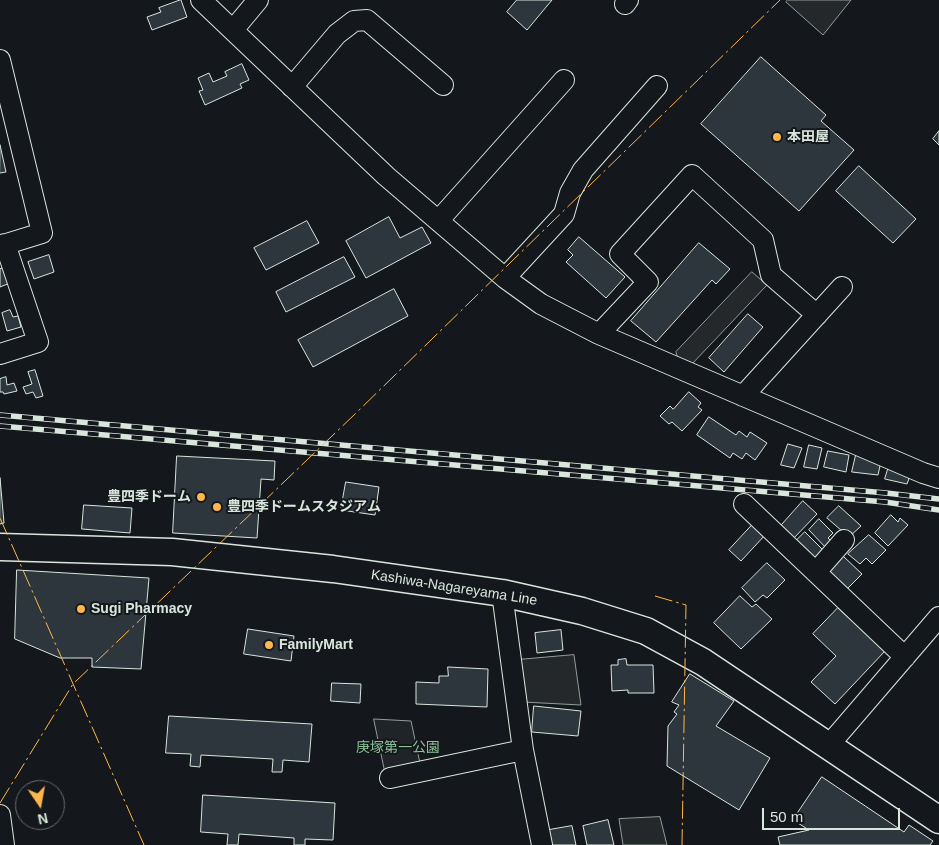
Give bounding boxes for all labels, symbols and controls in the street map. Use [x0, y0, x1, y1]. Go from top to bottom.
place label: 本田屋 [787, 129, 829, 145]
marker: 本田屋 [771, 131, 783, 143]
place label: 豊四季ドーム [107, 489, 191, 505]
marker: 豊四季ドーム [195, 491, 207, 503]
place label: 豊四季ドームスタジアム [227, 499, 381, 515]
marker: 豊四季ドームスタジアム [211, 501, 223, 513]
street label: Kashiwa-Nagareyama Line [370, 567, 538, 609]
place label: Sugi Pharmacy [91, 601, 192, 617]
marker: Sugi Pharmacy [75, 603, 87, 615]
place label: FamilyMart [279, 637, 353, 653]
marker: FamilyMart [263, 639, 275, 651]
park label: 庚塚第一公園 [356, 740, 440, 756]
north arrow [15, 780, 65, 830]
scale bar [764, 798, 902, 830]
text: 50 m [770, 808, 803, 825]
text: N [36, 810, 50, 828]

